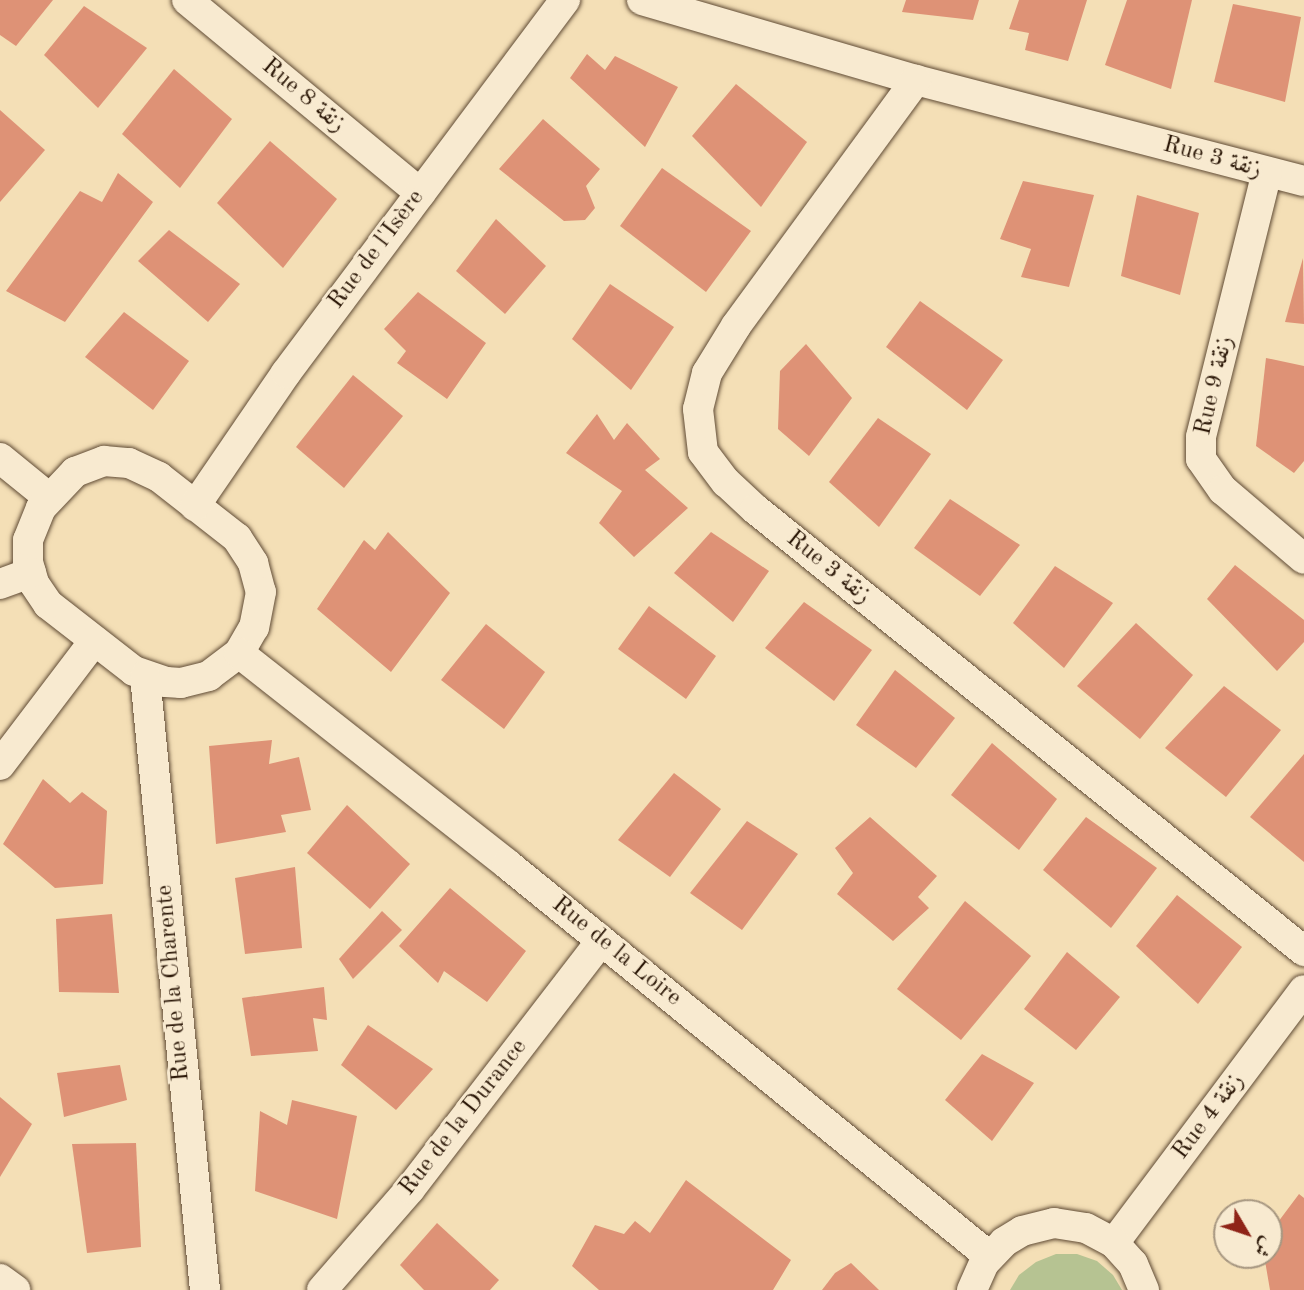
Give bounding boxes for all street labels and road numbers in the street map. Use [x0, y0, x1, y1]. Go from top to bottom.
street label: Rue 8 زنقة [255, 53, 351, 139]
street label: Rue 3 زنقة [1160, 131, 1264, 185]
street label: Rue de l'Isère [323, 185, 431, 315]
street label: Rue 9 زنقة [1190, 334, 1240, 438]
street label: Rue 3 زنقة [780, 525, 876, 611]
street label: Rue de la Charente [151, 883, 197, 1083]
street label: Rue de la Loire [545, 891, 687, 1013]
street label: Rue de la Durance [394, 1034, 534, 1202]
street label: Rue 4 زنقة [1167, 1068, 1251, 1166]

